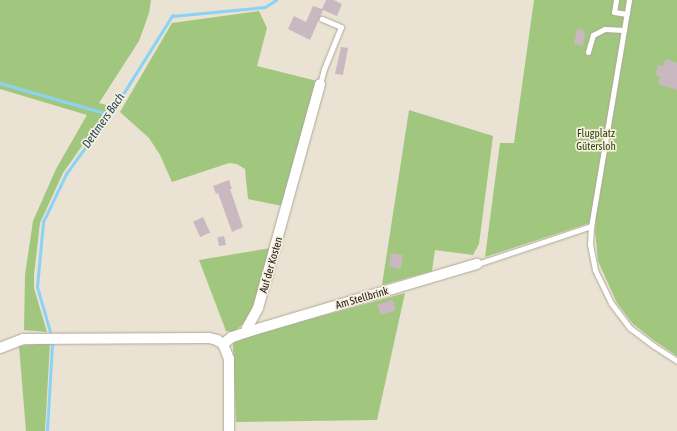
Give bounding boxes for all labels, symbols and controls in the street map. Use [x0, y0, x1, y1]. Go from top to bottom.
water label: Dettmers Bach [80, 91, 128, 151]
park label: Flugplatz Gütersloh [576, 127, 616, 153]
street label: Auf der Kosten [257, 235, 285, 295]
street label: Am Stellbrink [334, 284, 390, 312]

